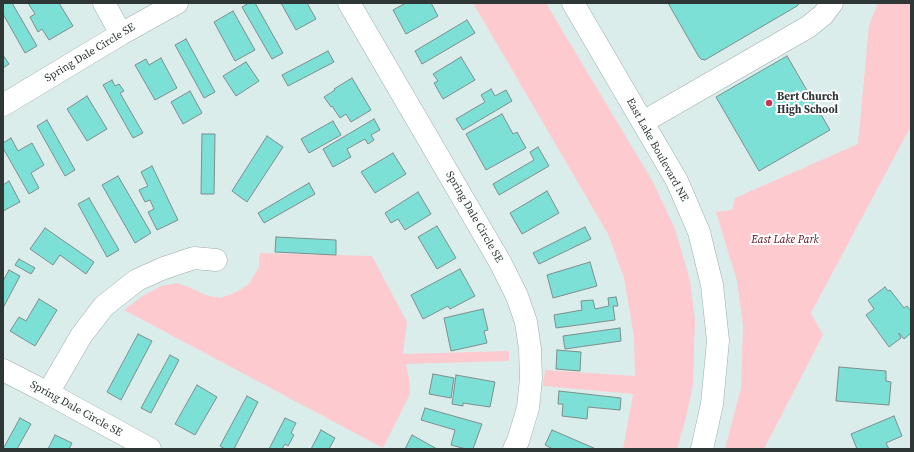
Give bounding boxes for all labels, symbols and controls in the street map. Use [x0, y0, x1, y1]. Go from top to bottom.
street label: Spring Dale Circle SE [42, 21, 138, 85]
place label: Bert Church High School [777, 90, 839, 116]
street label: East Lake Boulevard NE [623, 96, 691, 204]
marker: Bert Church High School [764, 98, 774, 108]
street label: Spring Dale Circle SE [442, 169, 506, 265]
park label: East Lake Park [751, 233, 819, 247]
street label: Spring Dale Circle SE [28, 378, 124, 440]

